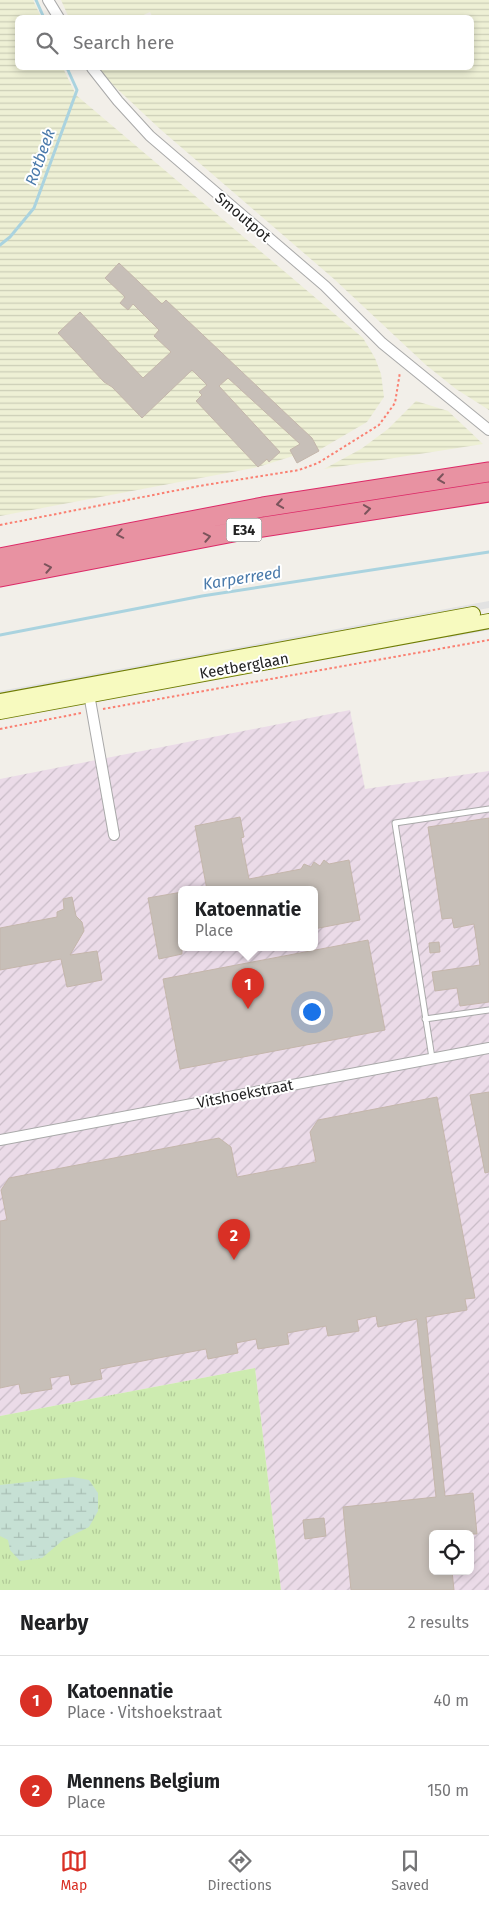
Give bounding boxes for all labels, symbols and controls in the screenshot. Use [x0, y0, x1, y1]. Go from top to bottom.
search box [15, 15, 474, 70]
icon: search [33, 29, 61, 57]
text: Search here [73, 31, 174, 54]
water label: Rotbeek [21, 126, 59, 188]
street label: Smoutpot [212, 189, 275, 246]
one-way arrow [436, 474, 445, 484]
one-way arrow [276, 499, 285, 509]
one-way arrow [364, 504, 372, 515]
road number: E34 [226, 518, 262, 542]
one-way arrow [116, 528, 125, 539]
one-way arrow [203, 532, 212, 542]
water label: Karperreed [201, 562, 283, 594]
one-way arrow [43, 563, 52, 573]
street label: Keetberglaan [198, 649, 290, 683]
popup [178, 886, 318, 951]
text: Katoennatie [195, 898, 301, 921]
text: Place [195, 921, 233, 940]
pin: 1 [232, 968, 264, 1009]
your location [299, 999, 325, 1025]
street label: Vitshoekstraat [195, 1076, 295, 1112]
pin: 2 [218, 1219, 250, 1260]
map controls [429, 1530, 474, 1575]
button: locate [429, 1530, 474, 1575]
text: Nearby [20, 1610, 88, 1636]
text: 2 results [408, 1613, 469, 1632]
text: Katoennatie [67, 1680, 173, 1703]
text: 1 [32, 1691, 40, 1710]
text: 40 m [434, 1691, 469, 1710]
text: Place · Vitshoekstraat [67, 1703, 222, 1722]
text: Mennens Belgium [67, 1770, 220, 1793]
text: 2 [32, 1781, 40, 1800]
text: 150 m [427, 1781, 469, 1800]
text: Place [67, 1793, 106, 1812]
tab: Map [60, 1847, 88, 1894]
tab: Directions [207, 1847, 272, 1894]
tab: Saved [391, 1847, 429, 1894]

